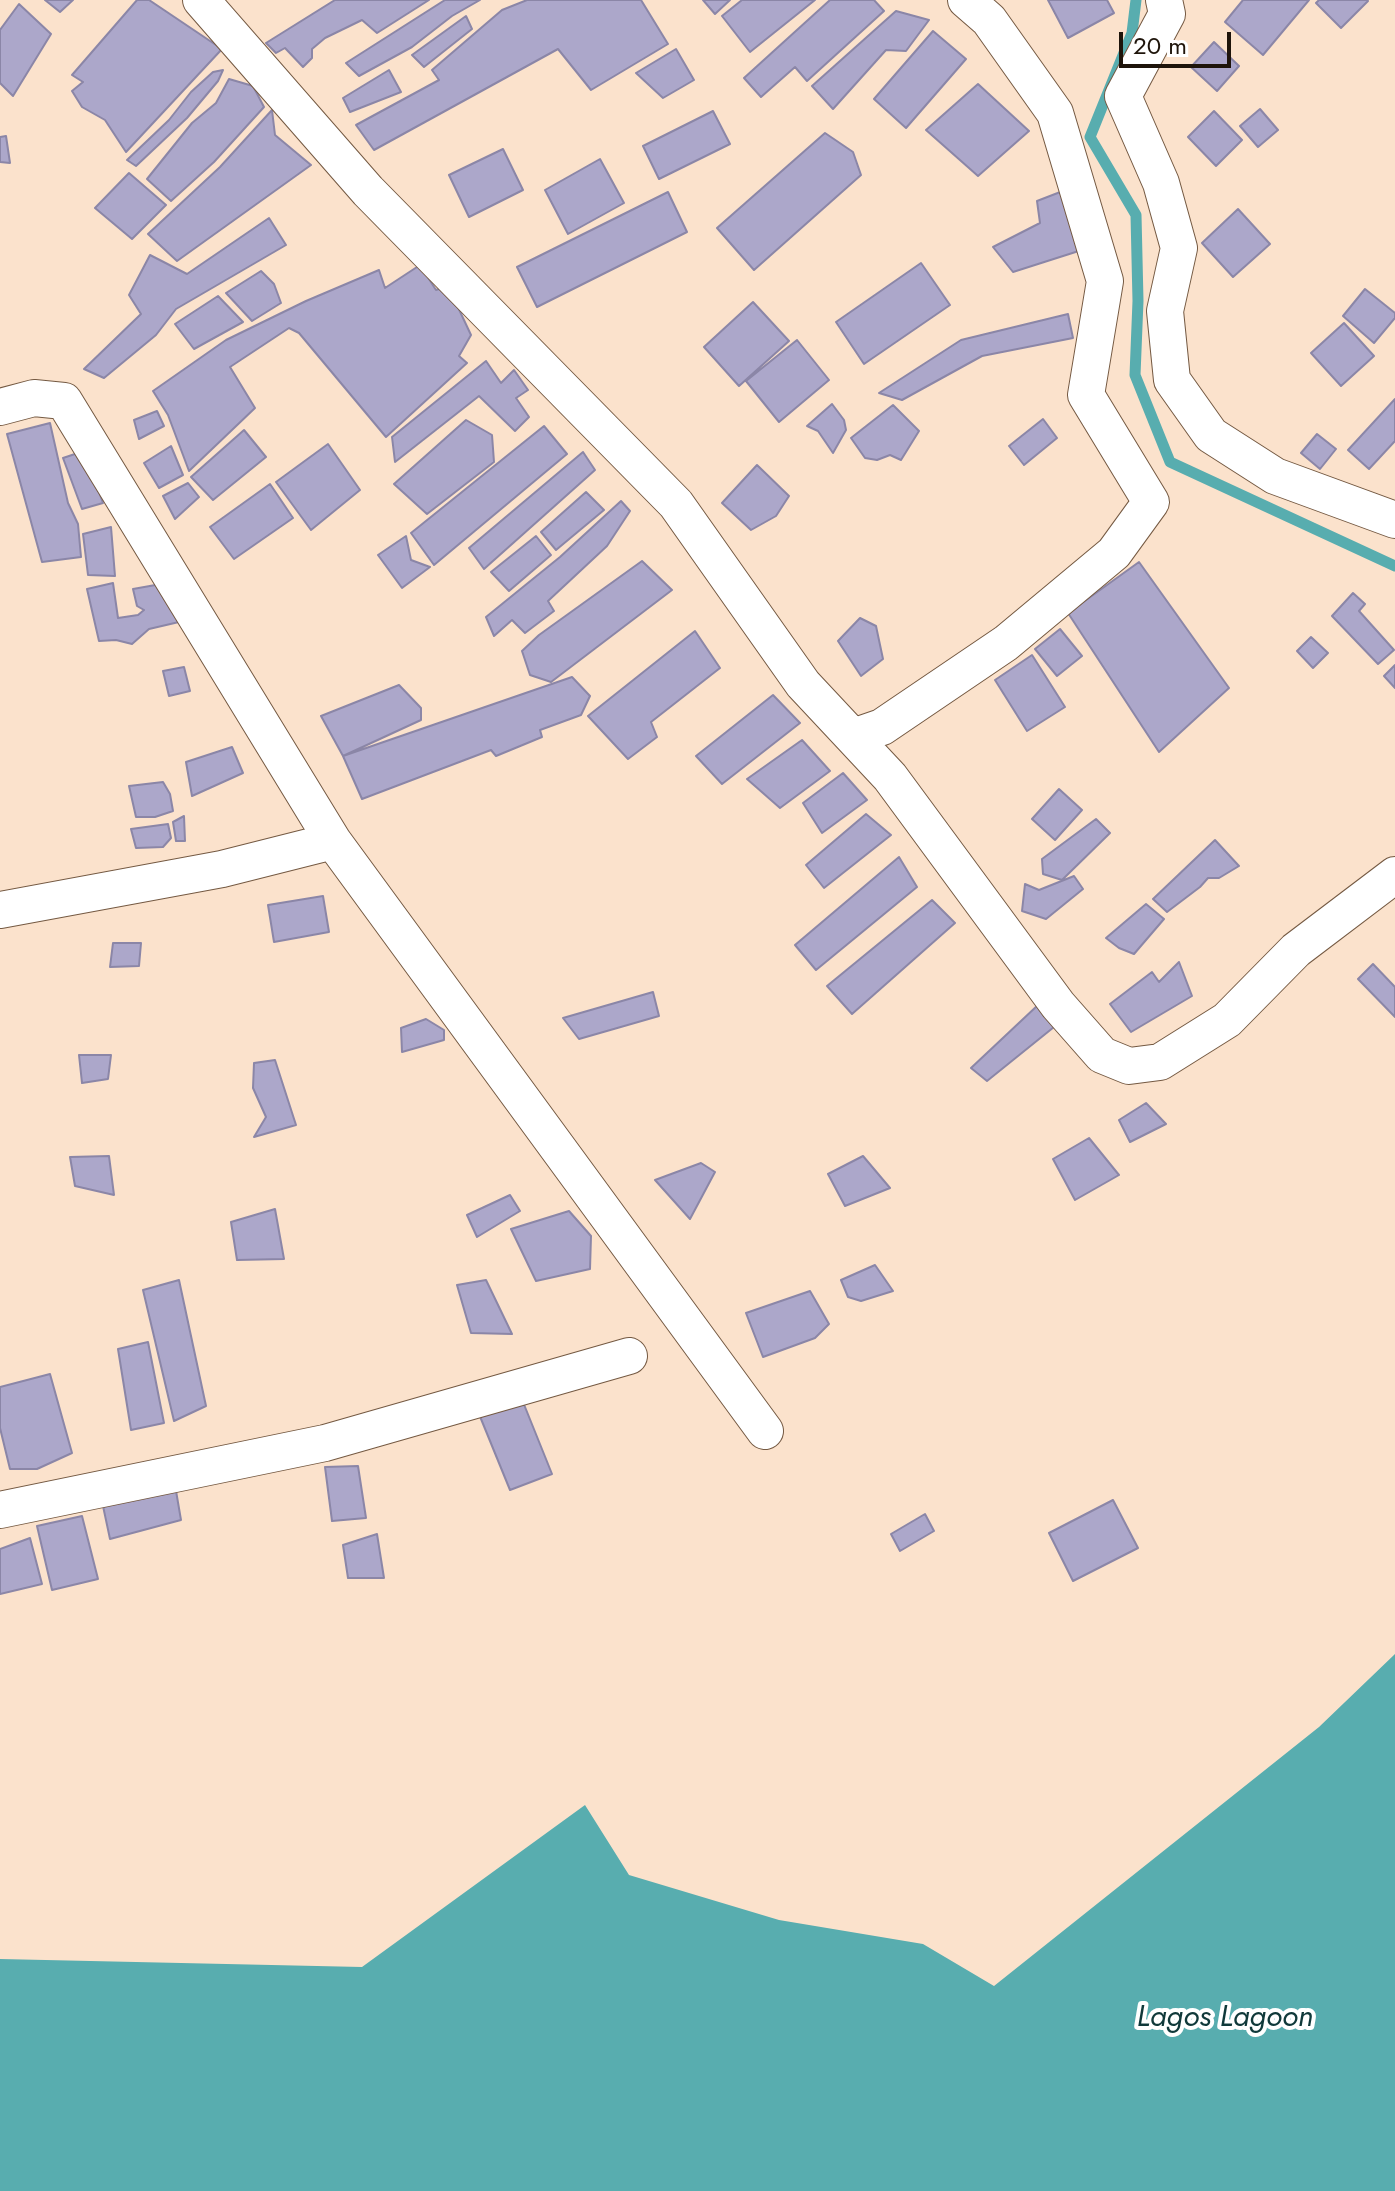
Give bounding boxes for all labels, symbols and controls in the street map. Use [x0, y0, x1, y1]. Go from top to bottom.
scale bar [1123, 16, 1235, 66]
text: 20 m [1133, 28, 1187, 63]
water label: Lagos Lagoon [1137, 2001, 1313, 2037]

